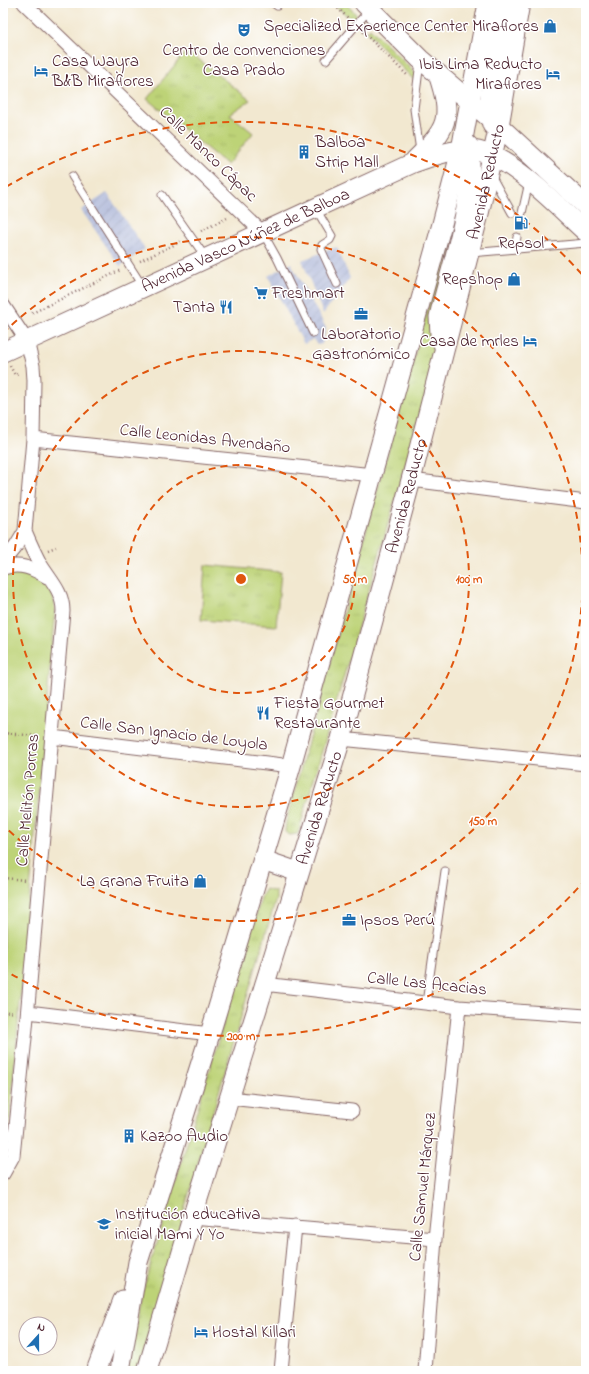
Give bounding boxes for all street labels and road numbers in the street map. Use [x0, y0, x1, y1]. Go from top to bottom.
street label: Calle Manco Cápac [153, 100, 263, 208]
street label: Avenida Reducto [460, 121, 512, 242]
street label: Avenida Vasco Núñez de Balboa [137, 181, 354, 299]
street label: Calle Leonidas Avendaño [118, 418, 292, 460]
street label: Avenida Reducto [379, 435, 434, 556]
street label: Calle San Ignacio de Loyola [79, 710, 269, 760]
street label: Calle Melitón Porras [10, 733, 46, 867]
street label: Avenida Reducto [290, 748, 349, 868]
street label: Calle Las Acacias [366, 965, 488, 1003]
street label: Calle Samuel Márquez [403, 1111, 443, 1263]

